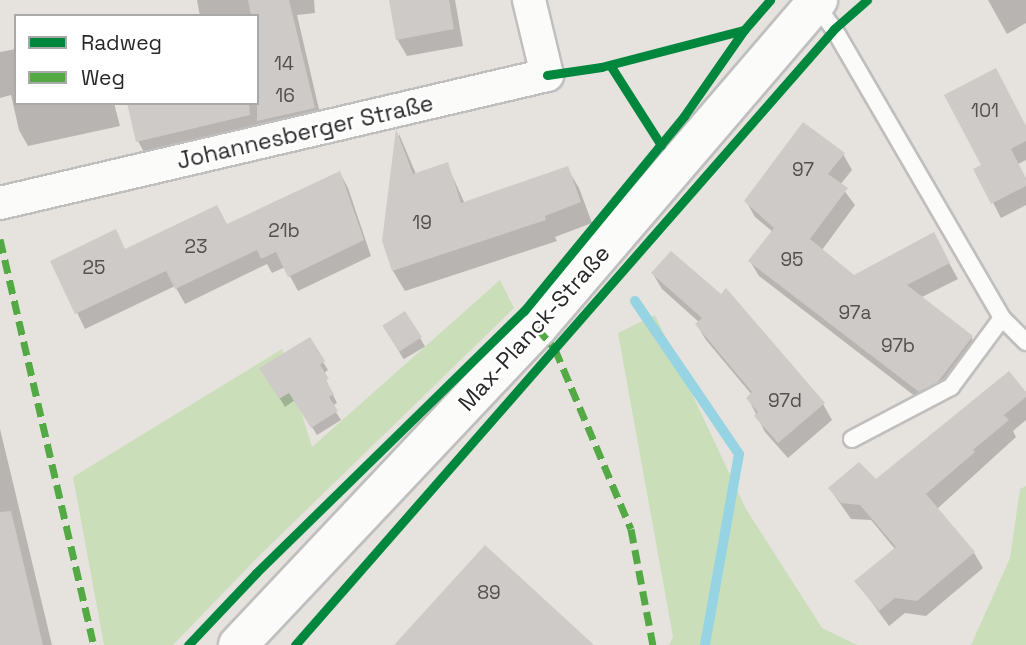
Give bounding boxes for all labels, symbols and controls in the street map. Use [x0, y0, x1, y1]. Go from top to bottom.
legend [14, 14, 259, 105]
text: Radweg [81, 29, 162, 56]
house number: 14 [274, 53, 294, 75]
text: Weg [81, 64, 125, 91]
house number: 16 [275, 85, 295, 107]
street label: Johannesberger Straße [174, 89, 436, 175]
house number: 101 [971, 100, 999, 122]
house number: 97 [792, 159, 814, 181]
house number: 19 [412, 212, 432, 234]
house number: 21b [268, 220, 300, 242]
house number: 23 [185, 236, 207, 258]
street label: Max-Planck-Straße [452, 240, 616, 416]
house number: 95 [780, 249, 804, 271]
house number: 25 [83, 257, 105, 279]
house number: 97a [839, 302, 871, 324]
house number: 97b [881, 335, 915, 357]
house number: 97d [768, 390, 802, 412]
house number: 89 [477, 582, 501, 604]

